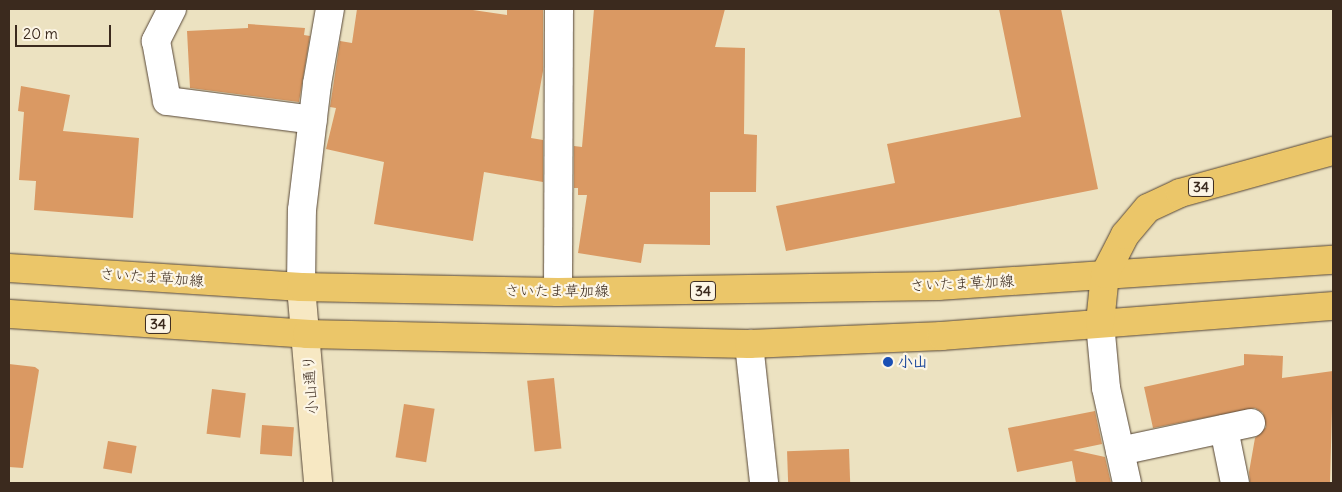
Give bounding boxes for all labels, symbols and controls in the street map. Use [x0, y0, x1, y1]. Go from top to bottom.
scale bar [18, 15, 114, 47]
text: 20 m [23, 24, 58, 43]
road number: 34 [1187, 176, 1215, 198]
street label: さいたま草加線 [99, 264, 205, 290]
street label: さいたま草加線 [909, 271, 1015, 295]
road number: 34 [689, 280, 717, 302]
street label: さいたま草加線 [505, 282, 609, 300]
road number: 34 [144, 312, 172, 336]
place label: 小山 [898, 353, 928, 371]
street label: 小山通り [299, 354, 321, 416]
marker: 小山 [882, 356, 894, 368]

